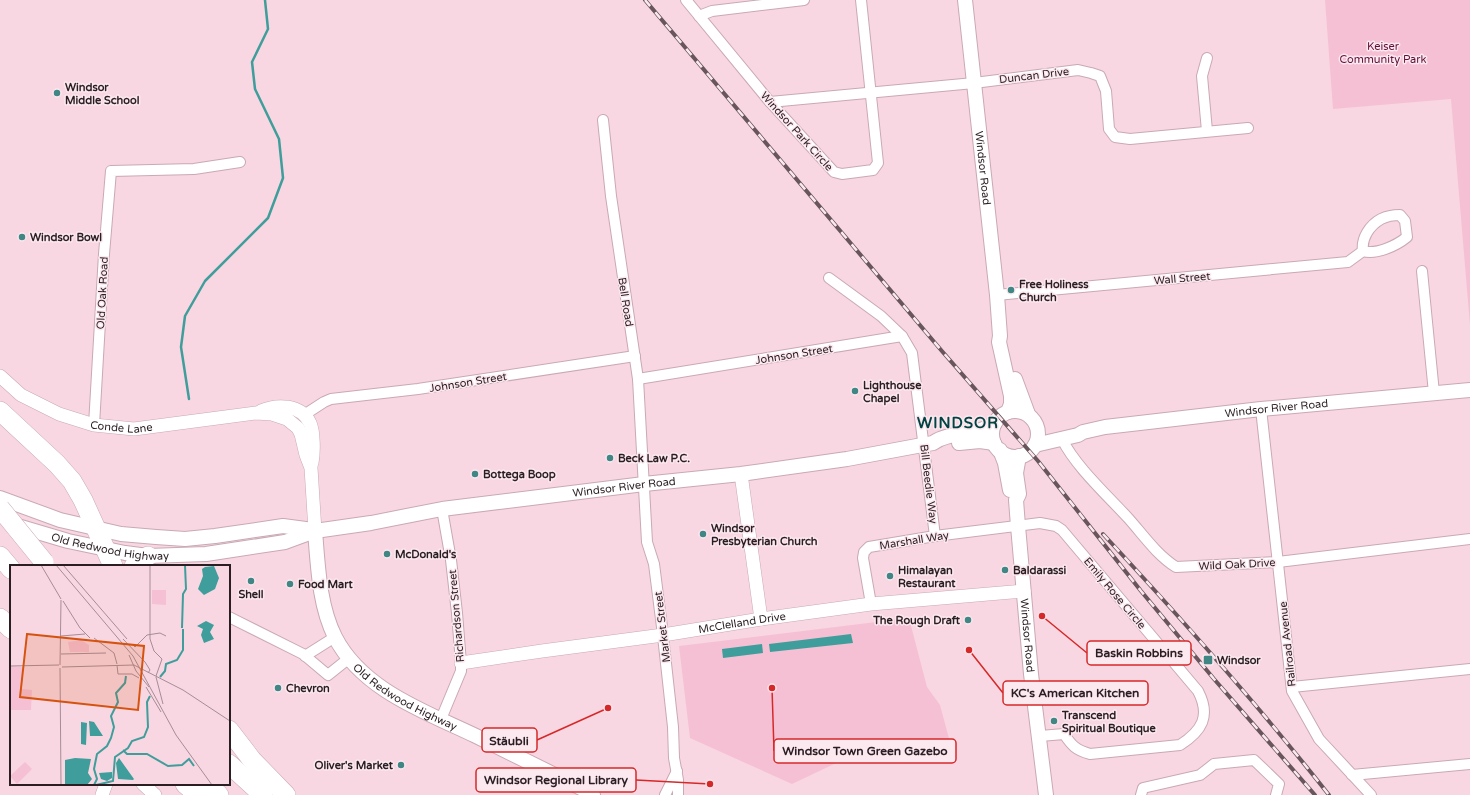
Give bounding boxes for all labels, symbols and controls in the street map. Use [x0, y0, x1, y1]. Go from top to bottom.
park label: Keiser Community Park [1340, 40, 1426, 66]
street label: Duncan Drive [998, 65, 1070, 86]
place label: Windsor Middle School [65, 81, 140, 107]
marker: Windsor Middle School [52, 88, 62, 98]
street label: Windsor Park Circle [758, 89, 836, 174]
street label: Windsor Road [972, 130, 993, 206]
place label: Windsor Bowl [30, 231, 102, 244]
marker: Windsor Bowl [17, 232, 27, 242]
street label: Old Oak Road [94, 256, 111, 330]
street label: Wall Street [1153, 270, 1211, 287]
street label: Bell Road [615, 276, 636, 328]
place label: Free Holiness Church [1019, 278, 1089, 304]
marker: Free Holiness Church [1006, 285, 1016, 295]
street label: Johnson Street [754, 342, 834, 367]
street label: Johnson Street [428, 370, 508, 395]
place label: Lighthouse Chapel [863, 379, 922, 406]
marker: Lighthouse Chapel [850, 386, 860, 396]
street label: Windsor River Road [1224, 397, 1329, 420]
district label: WINDSOR [917, 414, 999, 432]
street label: Conde Lane [90, 419, 153, 436]
street label: Bill Beedie Way [917, 444, 940, 525]
place label: Beck Law P.C. [618, 452, 690, 465]
marker: Beck Law P.C. [605, 453, 615, 463]
place label: Bottega Boop [483, 468, 556, 482]
marker: Bottega Boop [470, 469, 480, 479]
street label: Windsor River Road [572, 475, 676, 500]
place label: Windsor Presbyterian Church [711, 522, 818, 549]
marker: Windsor Presbyterian Church [698, 529, 708, 539]
street label: Marshall Way [878, 529, 950, 552]
street label: Old Redwood Highway [50, 530, 169, 563]
place label: McDonald's [395, 548, 457, 561]
marker: McDonald's [382, 549, 392, 559]
street label: Emily Rose Circle [1081, 555, 1148, 632]
street label: Wild Oak Drive [1198, 556, 1276, 573]
place label: Himalayan Restaurant [898, 564, 956, 590]
place label: Baldarassi [1013, 564, 1067, 577]
inset map [10, 565, 230, 785]
marker: Baldarassi [1000, 565, 1010, 575]
street label: Richardson Street [446, 569, 467, 663]
marker: Himalayan Restaurant [885, 571, 895, 581]
marker: Shell [246, 576, 256, 586]
place label: Food Mart [298, 578, 353, 591]
marker: Food Mart [285, 579, 295, 589]
place label: Shell [238, 588, 264, 601]
street label: Market Street [652, 591, 673, 663]
street label: Windsor Road [1017, 598, 1037, 673]
street label: Railroad Avenue [1277, 601, 1298, 687]
street label: McClelland Drive [698, 610, 787, 636]
place label: The Rough Draft [872, 614, 961, 628]
marker: The Rough Draft [963, 615, 973, 625]
callout: Baskin Robbins [1087, 641, 1191, 665]
text: Baskin Robbins [1095, 646, 1183, 660]
marker: Windsor [1202, 654, 1214, 666]
place label: Windsor [1217, 654, 1261, 667]
street label: Old Redwood Highway [350, 661, 459, 733]
callout: KC's American Kitchen [1003, 681, 1148, 705]
place label: Chevron [286, 682, 330, 695]
marker: Chevron [273, 683, 283, 693]
text: KC's American Kitchen [1011, 686, 1139, 700]
place label: Transcend Spiritual Boutique [1061, 709, 1157, 736]
marker: Transcend Spiritual Boutique [1049, 716, 1059, 726]
callout: Stäubli [482, 728, 537, 752]
text: Stäubli [489, 734, 529, 748]
callout: Windsor Town Green Gazebo [774, 739, 956, 763]
text: Windsor Town Green Gazebo [782, 744, 948, 758]
place label: Oliver's Market [315, 759, 394, 772]
marker: Oliver's Market [396, 760, 406, 770]
callout: Windsor Regional Library [476, 768, 636, 792]
text: Windsor Regional Library [484, 773, 628, 788]

